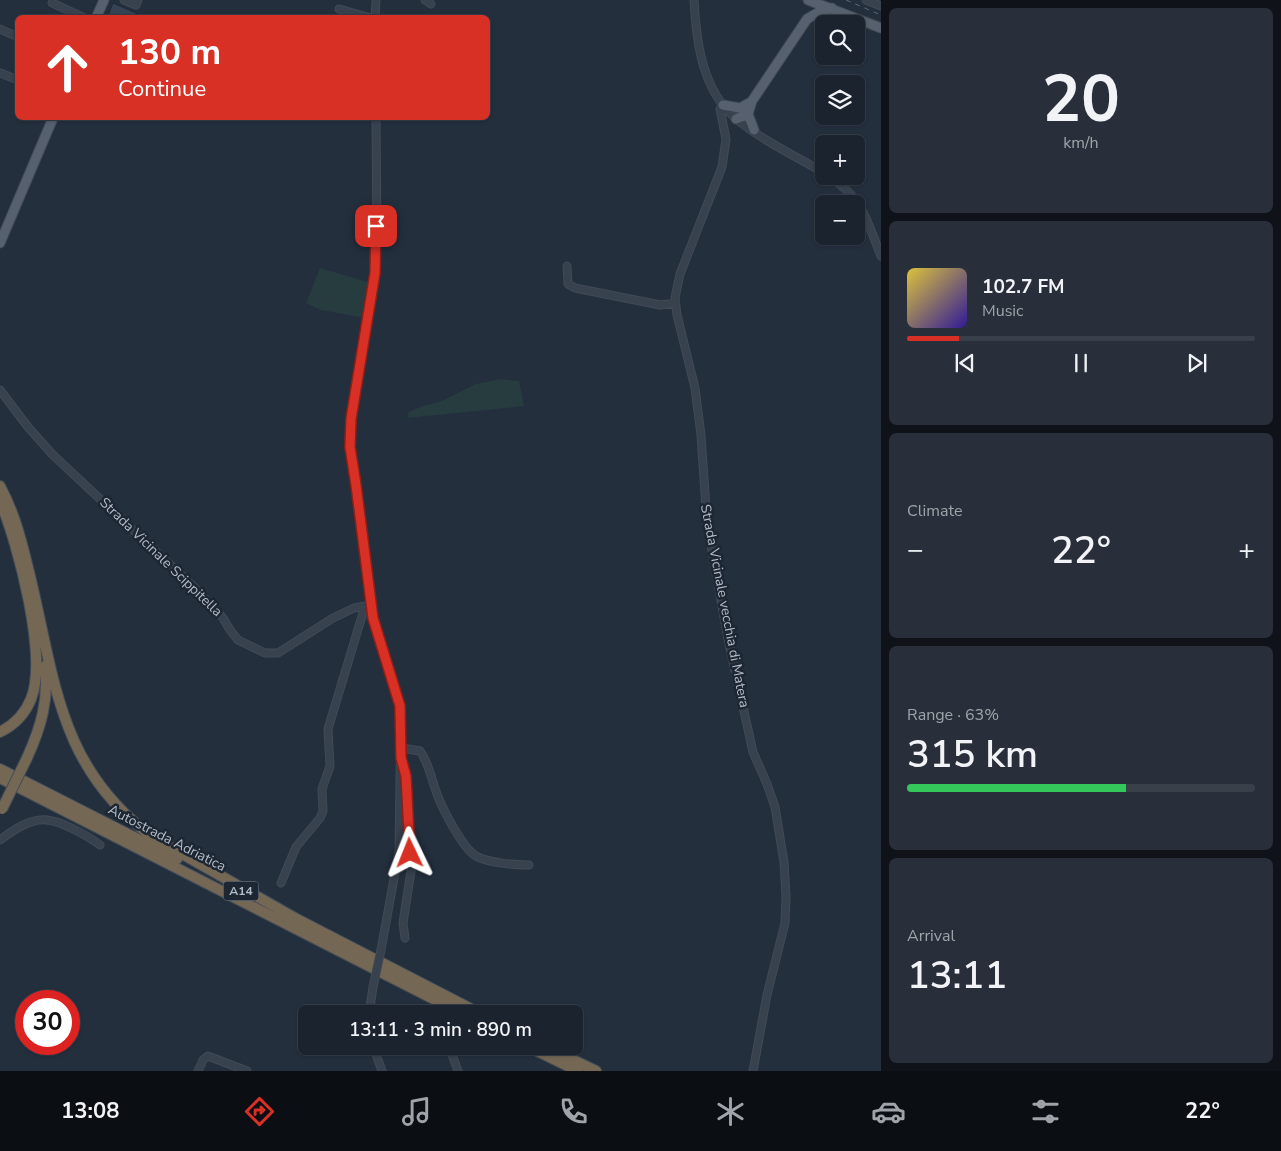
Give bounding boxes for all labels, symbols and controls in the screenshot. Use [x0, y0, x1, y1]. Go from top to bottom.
map controls [815, 15, 865, 245]
button: search [815, 15, 865, 65]
text: 130 m [118, 29, 221, 76]
icon: ahead [35, 35, 100, 100]
text: 20 [1042, 55, 1120, 144]
text: Continue [118, 74, 206, 104]
button: layers [815, 75, 865, 125]
text: km/h [1063, 132, 1099, 154]
button: + [815, 135, 865, 185]
button: − [815, 195, 865, 245]
pin [355, 205, 397, 247]
icon: arrive [362, 212, 390, 240]
text: 102.7 FM [982, 274, 1065, 300]
text: Music [982, 300, 1023, 322]
icon: previous [951, 349, 979, 377]
icon: pause [1067, 349, 1095, 377]
icon: next [1183, 349, 1211, 377]
street label: Strada Vicinale Scippitella [95, 493, 227, 621]
text: Climate [907, 500, 962, 522]
street label: Strada Vicinale vecchia di Matera [696, 503, 754, 709]
text: 22° [1051, 525, 1111, 576]
text: − [907, 531, 924, 569]
text: + [1238, 531, 1255, 569]
text: Range · 63% [907, 704, 999, 726]
text: 315 km [907, 729, 1038, 780]
street label: Autostrada Adriatica [105, 800, 229, 876]
position arrow [383, 826, 435, 878]
road number: A14 [224, 881, 258, 900]
text: Arrival [907, 925, 955, 947]
text: 13:11 [907, 950, 1007, 1001]
speed limit sign: 30 [15, 990, 80, 1055]
text: 13:11 · 3 min · 890 m [349, 1017, 532, 1043]
icon: directions [242, 1094, 277, 1129]
icon: music [399, 1094, 434, 1129]
icon: phone [556, 1094, 591, 1129]
icon: climate [713, 1094, 748, 1129]
icon: car [871, 1094, 906, 1129]
icon: filters [1028, 1094, 1063, 1129]
text: 13:08 [61, 1096, 119, 1126]
text: 22° [1185, 1096, 1220, 1126]

